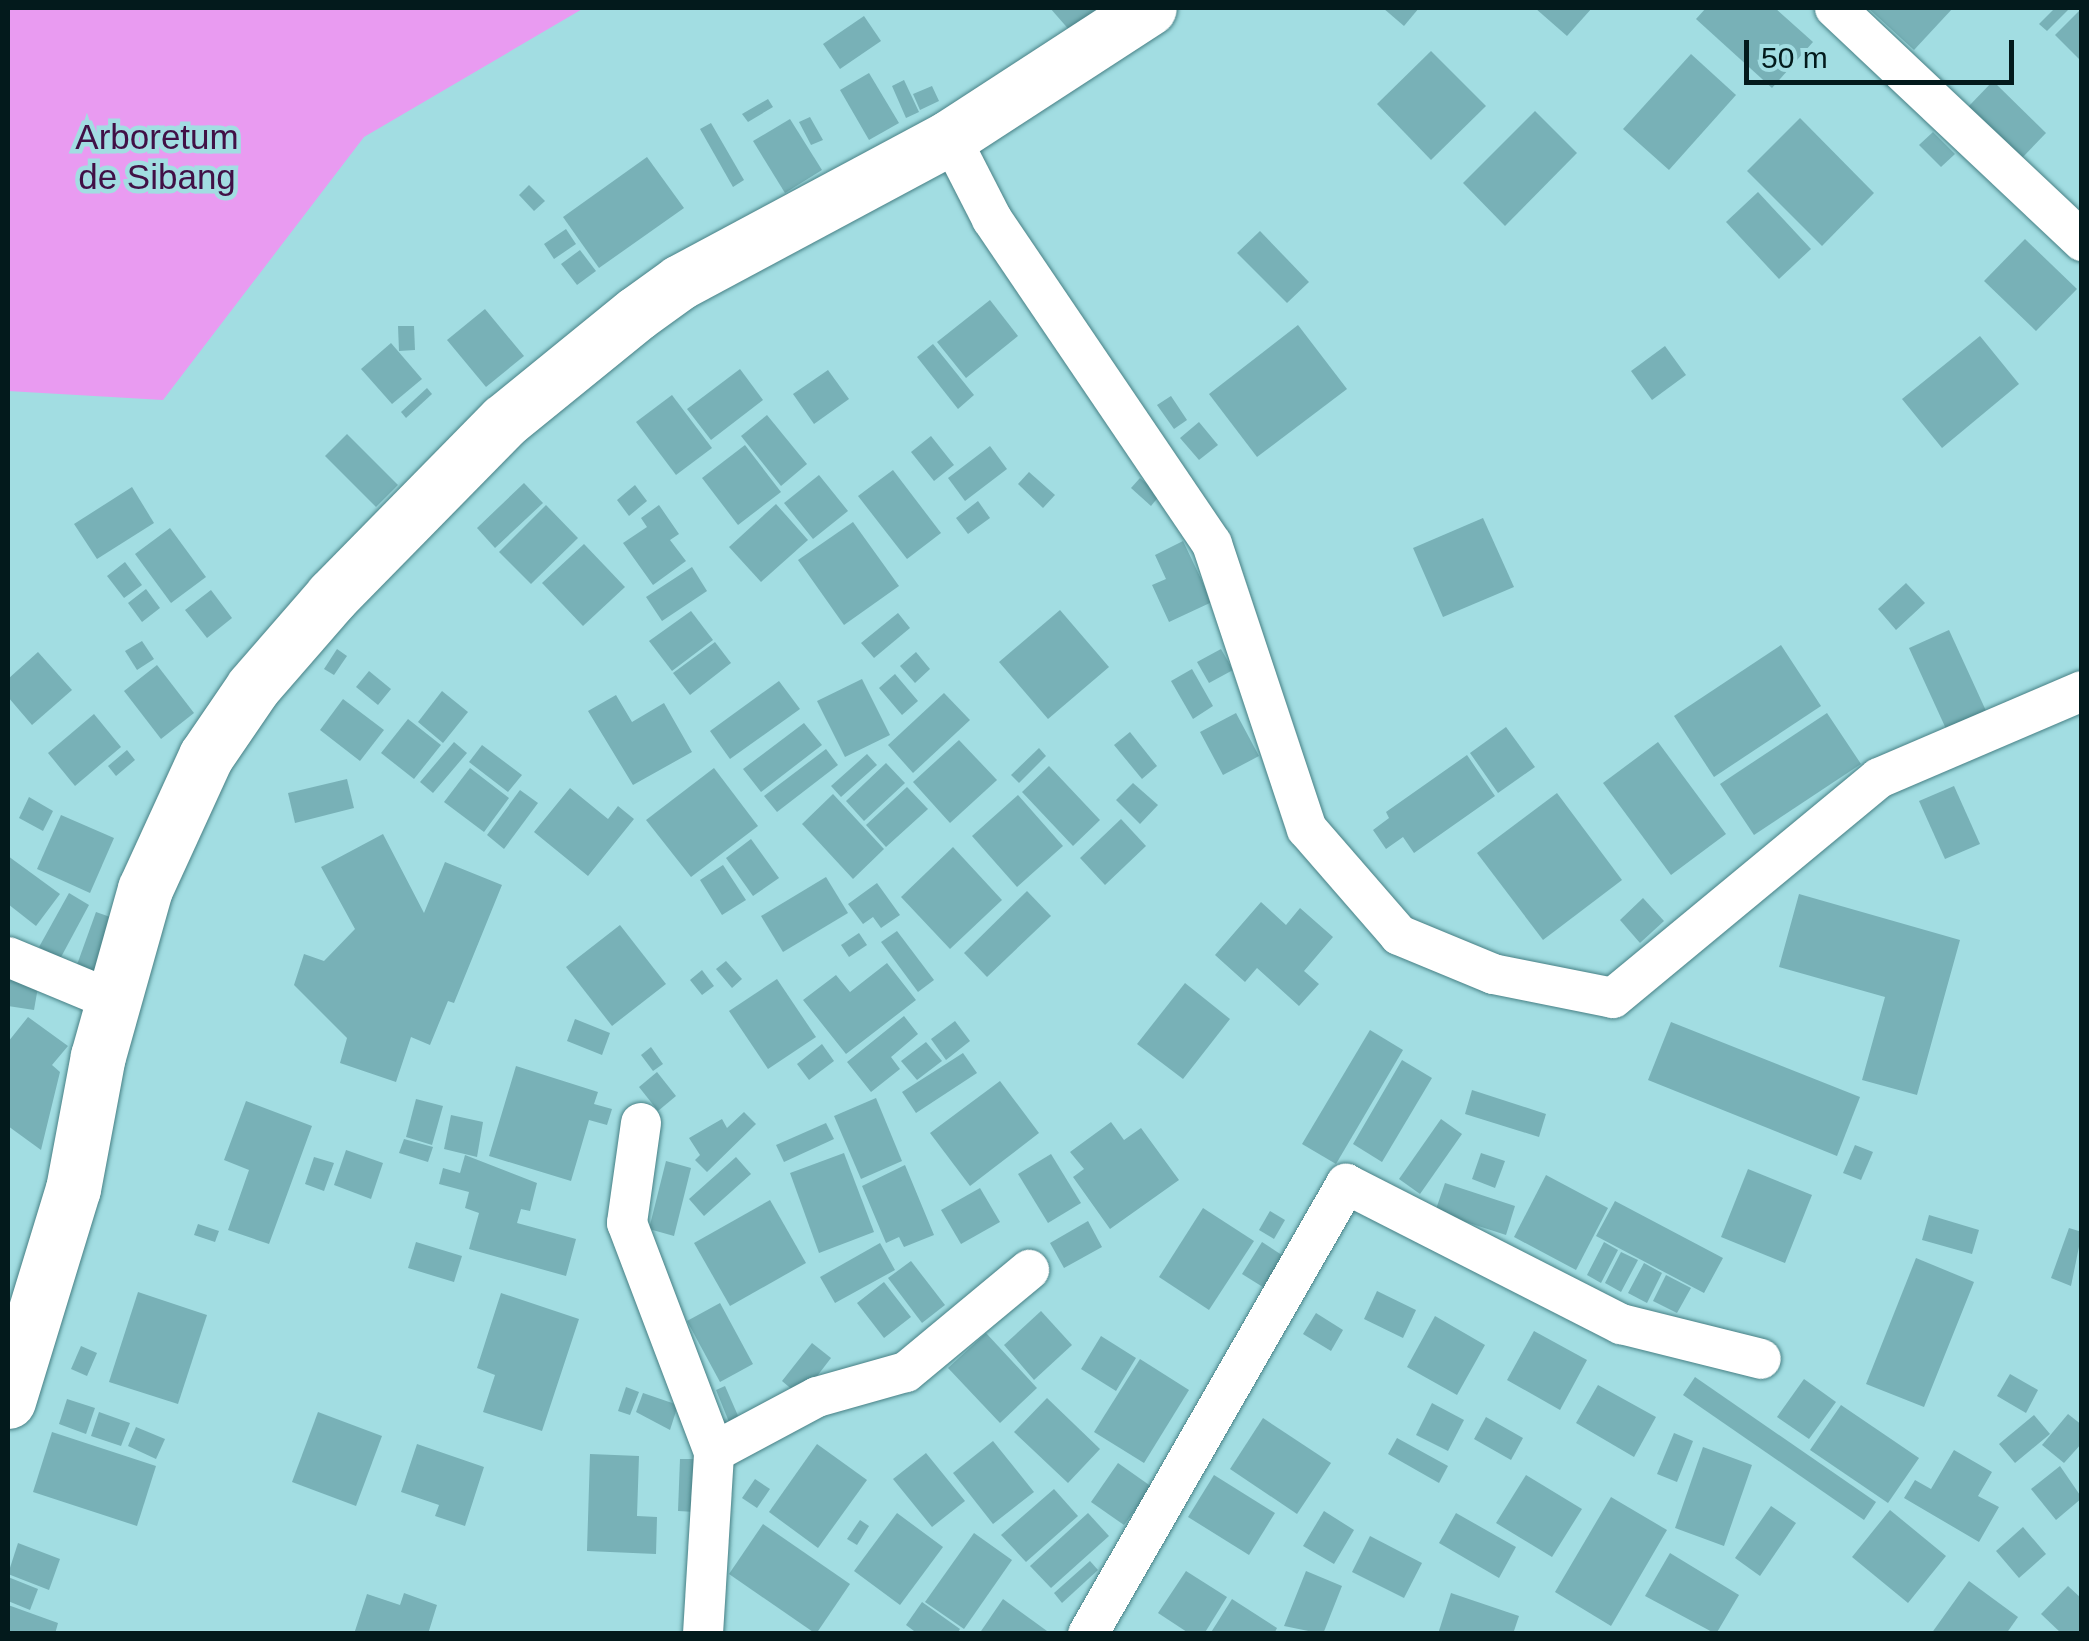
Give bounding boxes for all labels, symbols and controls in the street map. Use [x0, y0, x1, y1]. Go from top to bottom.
scale bar [1749, 20, 2019, 82]
text: 50 m [1761, 41, 1828, 74]
park label: Arboretum de Sibang [75, 116, 239, 198]

